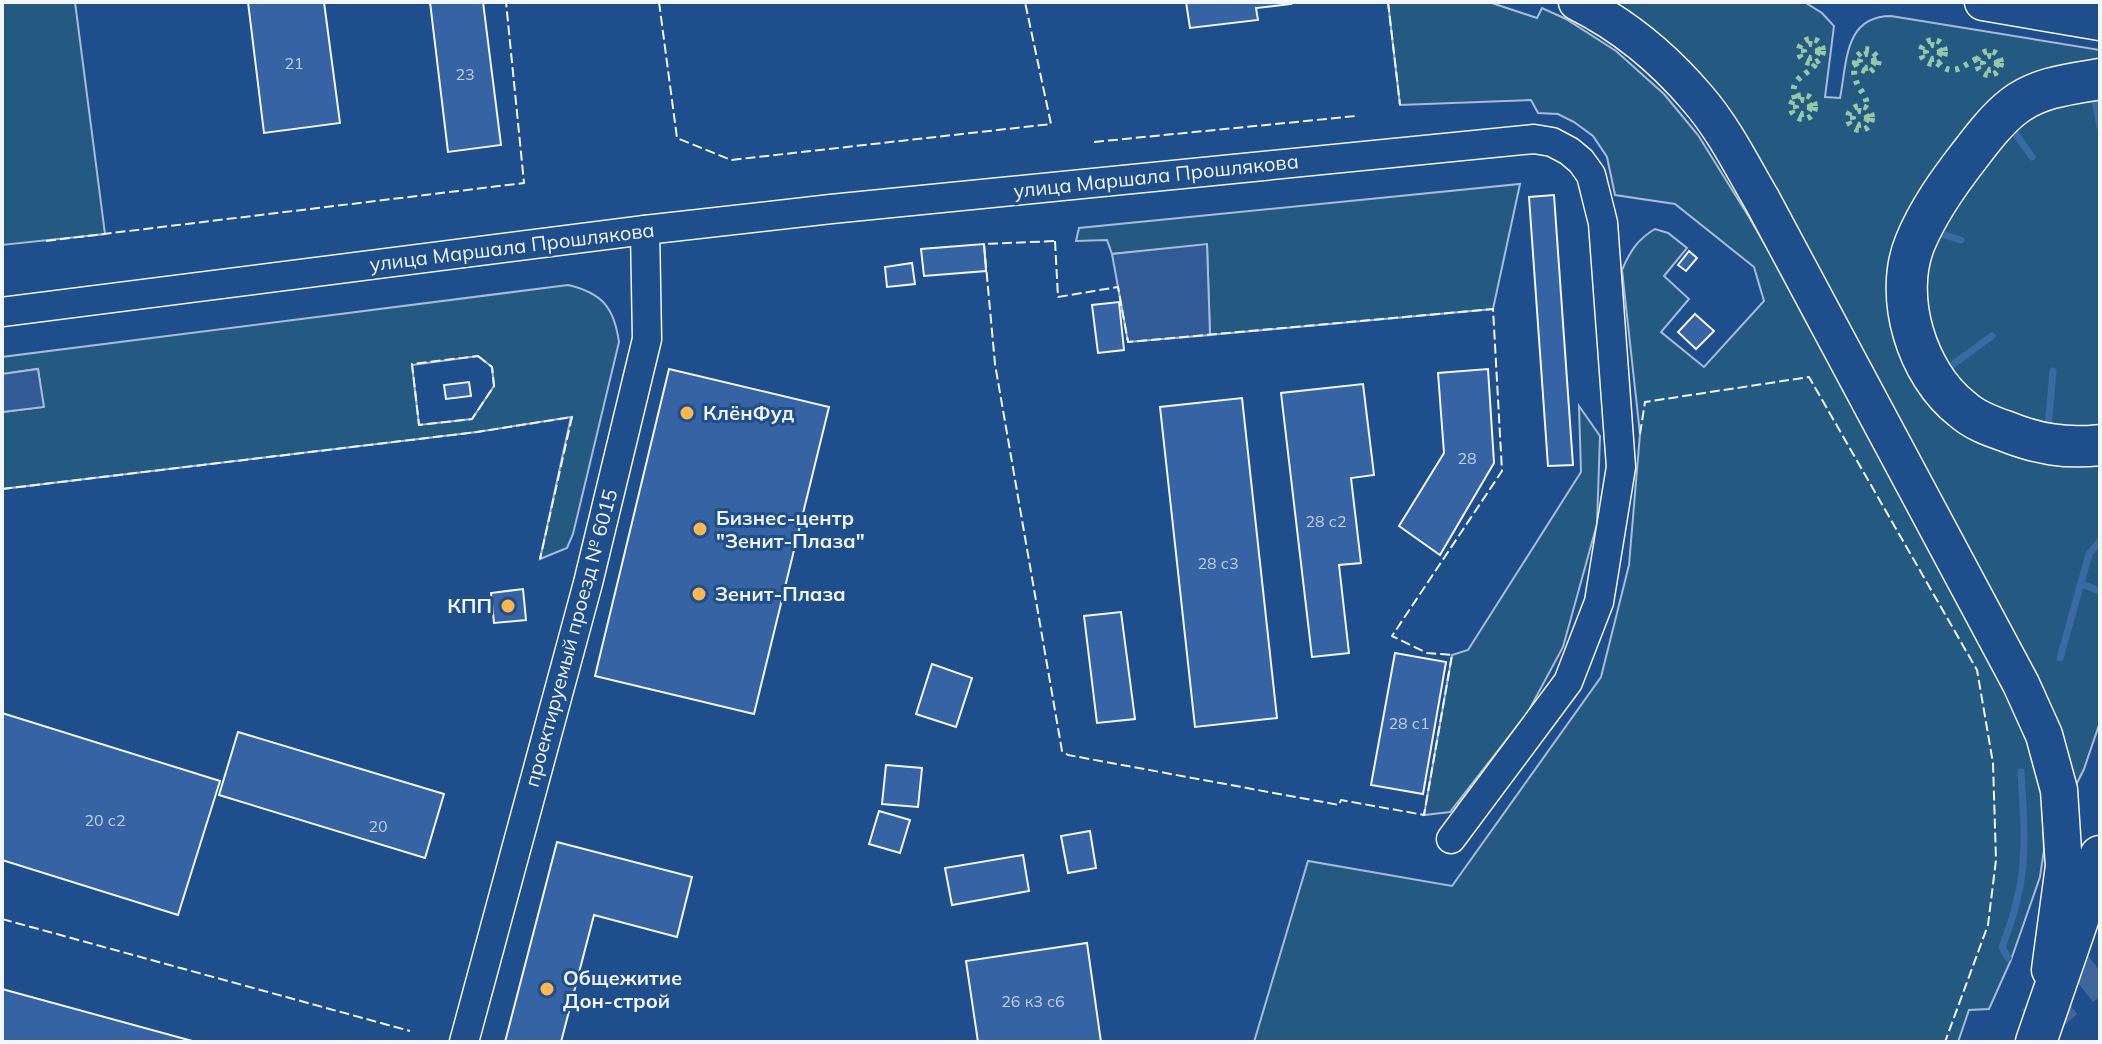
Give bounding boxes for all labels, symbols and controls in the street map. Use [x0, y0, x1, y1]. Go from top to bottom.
house number: 21 [284, 53, 304, 73]
house number: 23 [455, 64, 475, 84]
street label: улица Маршала Прошлякова [1012, 148, 1300, 203]
street label: улица Маршала Прошлякова [368, 217, 656, 276]
place label: КлёнФуд [703, 400, 795, 425]
marker: КлёнФуд [678, 404, 696, 422]
house number: 28 [1457, 448, 1477, 468]
street label: проектируемый проезд № 6015 [519, 486, 622, 790]
place label: Бизнес-центр "Зенит-Плаза" [716, 505, 865, 553]
house number: 28 с2 [1305, 511, 1347, 531]
marker: Бизнес-центр "Зенит-Плаза" [691, 520, 709, 538]
house number: 28 с3 [1197, 553, 1239, 573]
place label: Зенит-Плаза [715, 581, 846, 606]
marker: Зенит-Плаза [690, 585, 708, 603]
place label: КПП [447, 593, 492, 618]
marker: КПП [499, 597, 517, 615]
house number: 28 с1 [1388, 713, 1430, 733]
house number: 20 с2 [84, 810, 126, 830]
house number: 20 [368, 816, 388, 836]
place label: Общежитие Дон-строй [563, 965, 682, 1013]
marker: Общежитие Дон-строй [538, 980, 556, 998]
house number: 26 к3 с6 [1001, 991, 1065, 1011]

